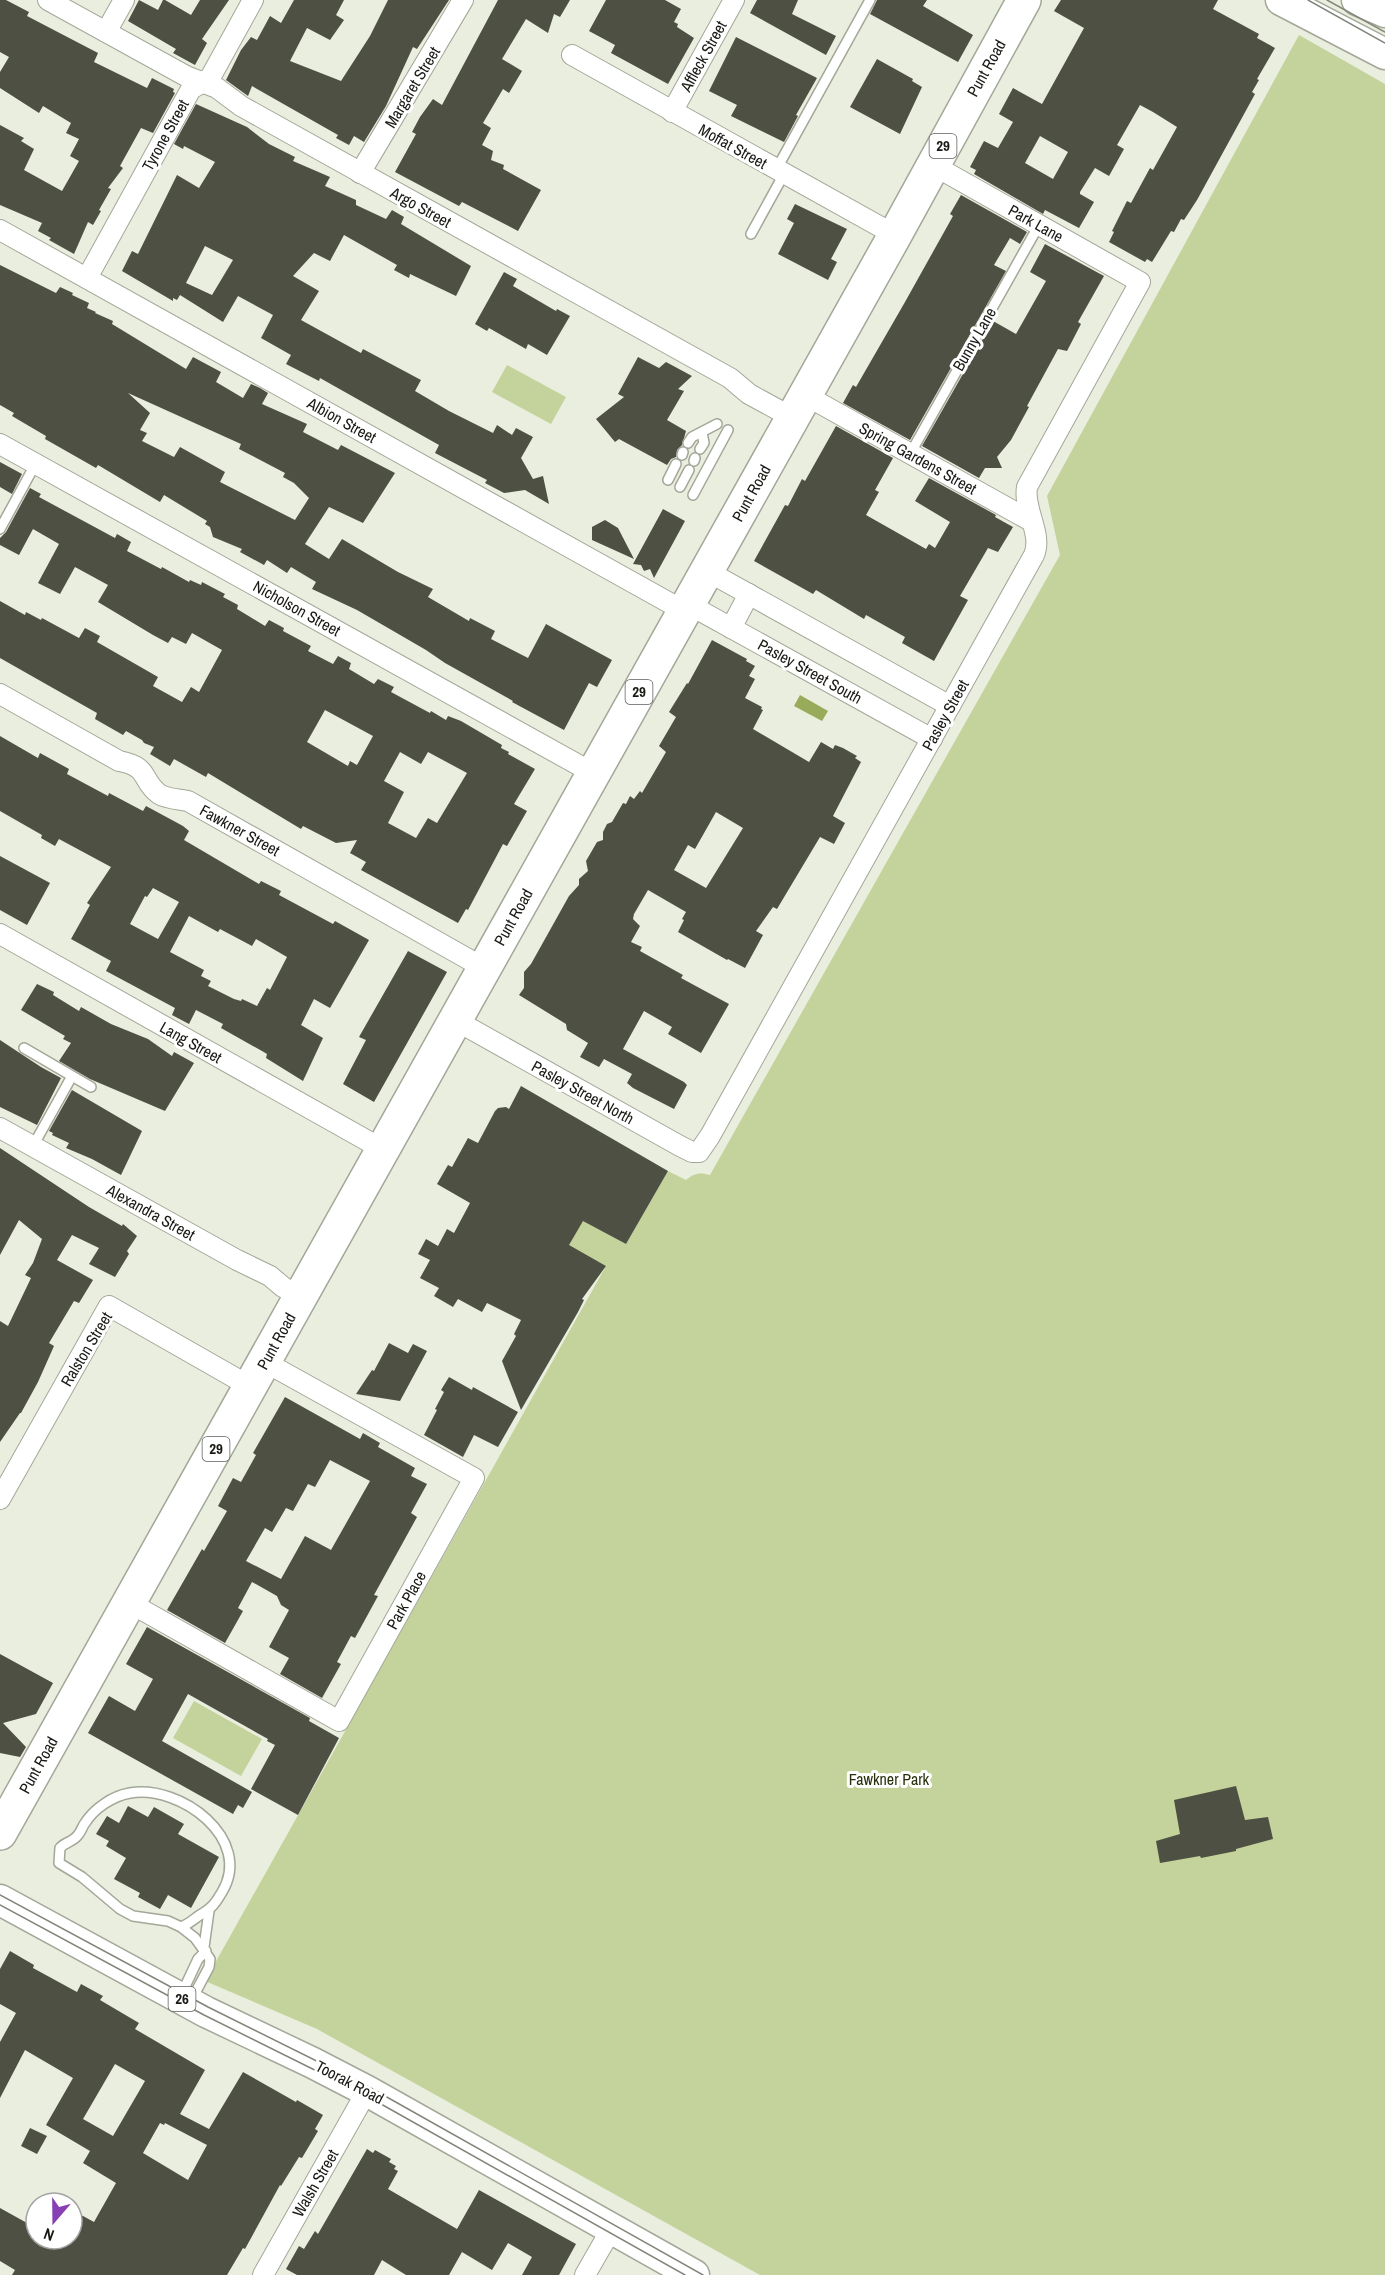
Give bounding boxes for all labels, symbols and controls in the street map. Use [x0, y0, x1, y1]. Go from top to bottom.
street label: Affleck Street [674, 16, 732, 96]
street label: Punt Road [961, 36, 1011, 100]
street label: Margaret Street [379, 42, 445, 132]
street label: Tyrone Street [136, 95, 194, 175]
street label: Moffat Street [695, 118, 771, 174]
road number: 29 [930, 134, 956, 158]
street label: Argo Street [386, 181, 456, 233]
street label: Park Lane [1005, 199, 1067, 247]
street label: Bunny Lane [947, 303, 1001, 375]
street label: Albion Street [303, 392, 381, 448]
street label: Spring Gardens Street [855, 417, 981, 500]
street label: Punt Road [726, 461, 776, 525]
street label: Nicholson Street [249, 575, 345, 641]
street label: Pasley Street South [754, 633, 866, 709]
street label: Pasley Street [916, 675, 974, 754]
road number: 29 [626, 680, 652, 704]
street label: Fawkner Street [196, 799, 284, 861]
street label: Punt Road [488, 885, 538, 949]
street label: Lang Street [156, 1016, 226, 1068]
street label: Pasley Street North [528, 1055, 638, 1129]
street label: Alexandra Street [102, 1178, 199, 1245]
street label: Ralston Street [55, 1307, 117, 1390]
street label: Punt Road [251, 1309, 301, 1373]
road number: 29 [202, 1437, 230, 1461]
street label: Park Place [381, 1567, 431, 1633]
street label: Punt Road [13, 1733, 63, 1797]
park label: Fawkner Park [849, 1768, 930, 1790]
road number: 26 [168, 1987, 195, 2011]
street label: Toorak Road [312, 2055, 388, 2109]
street label: Walsh Street [287, 2145, 343, 2221]
north arrow [24, 2191, 84, 2251]
text: N [41, 2223, 57, 2247]

